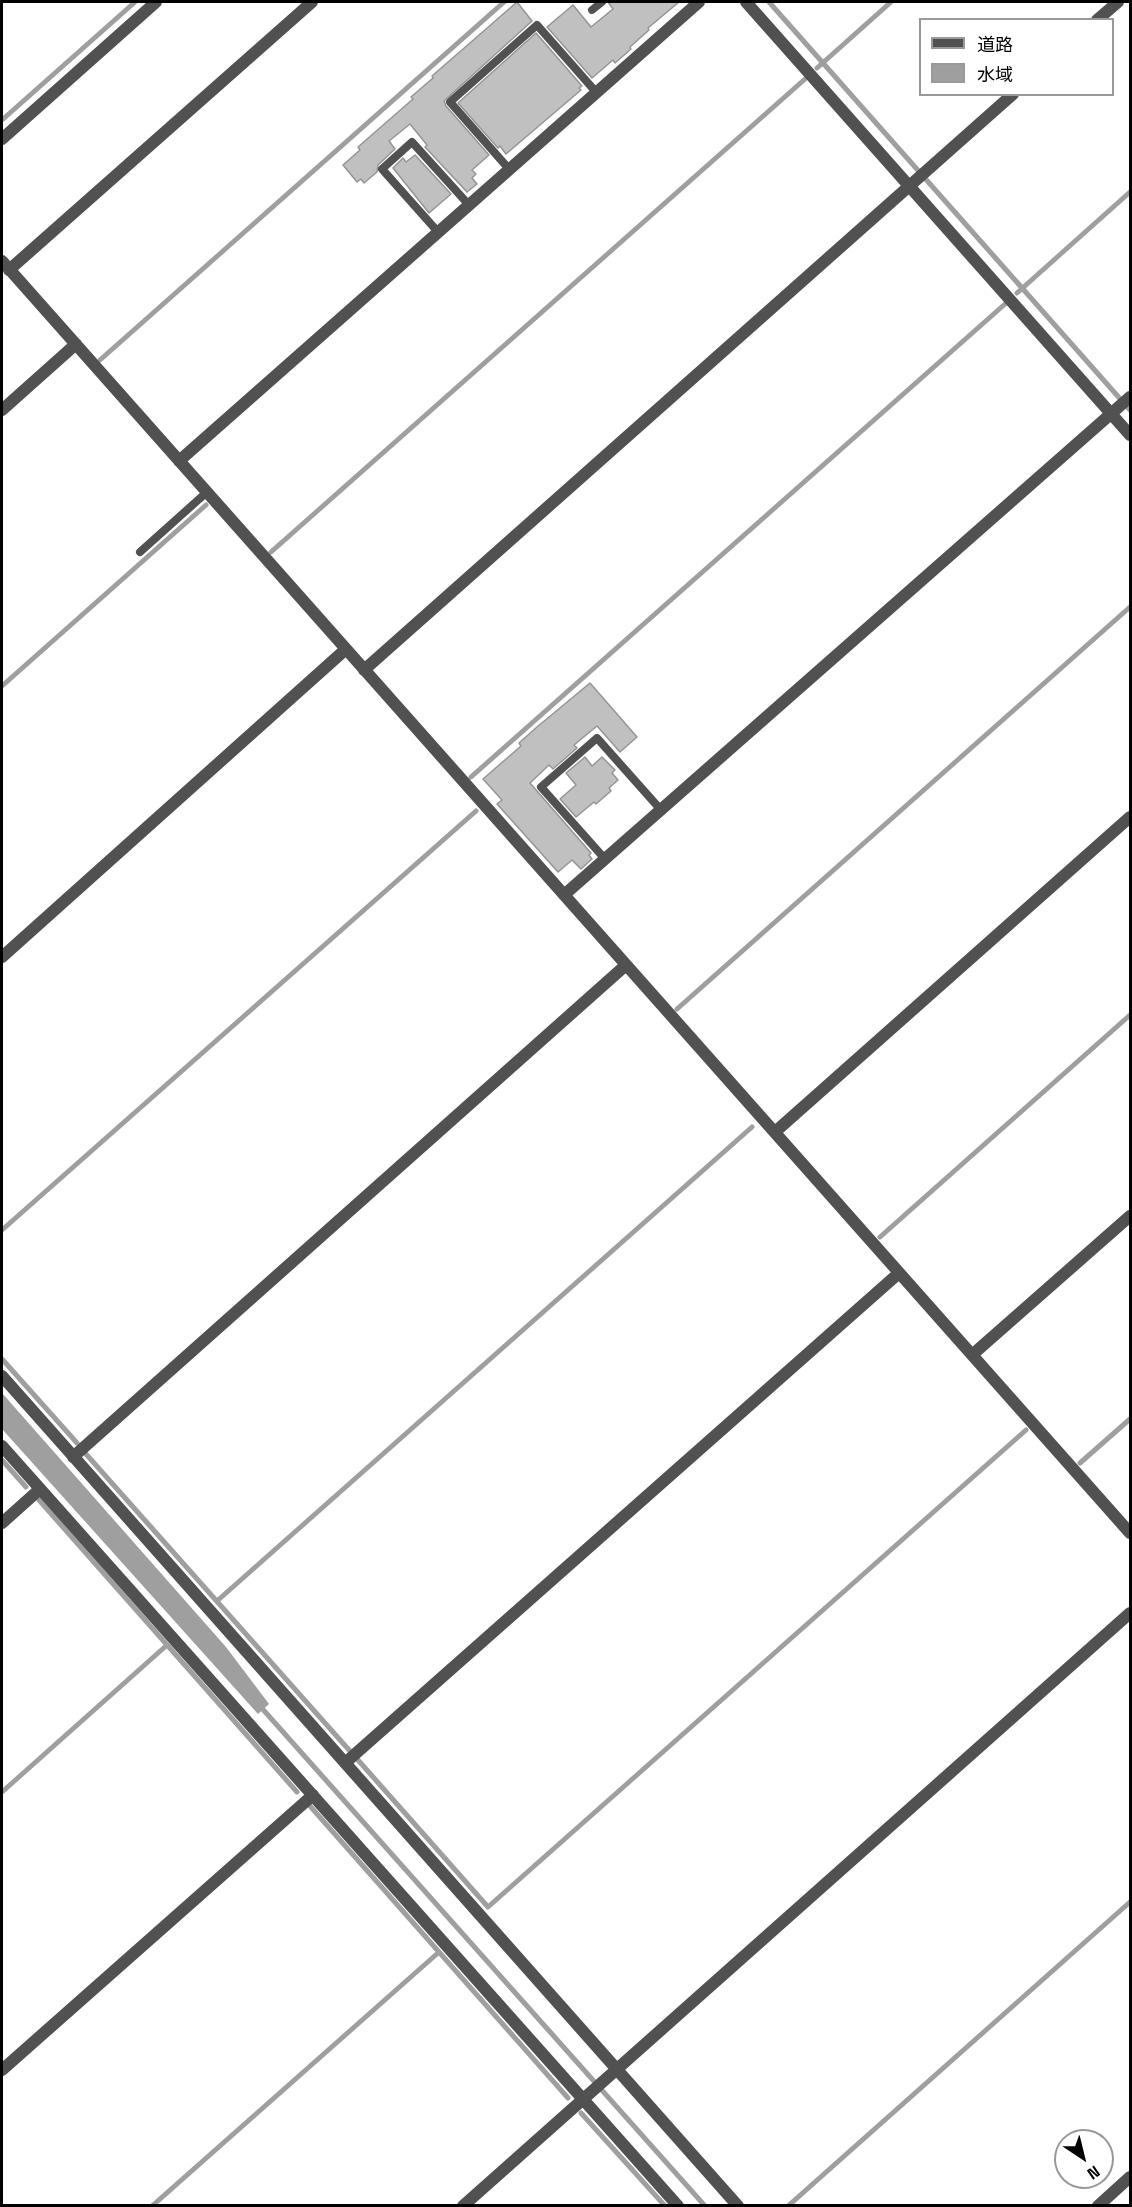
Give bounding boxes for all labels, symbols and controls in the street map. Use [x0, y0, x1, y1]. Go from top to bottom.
legend [919, 18, 1114, 96]
text: 道路 [977, 33, 1013, 56]
text: 水域 [977, 63, 1013, 86]
north arrow [1054, 2129, 1114, 2189]
text: N [1083, 2161, 1104, 2184]

